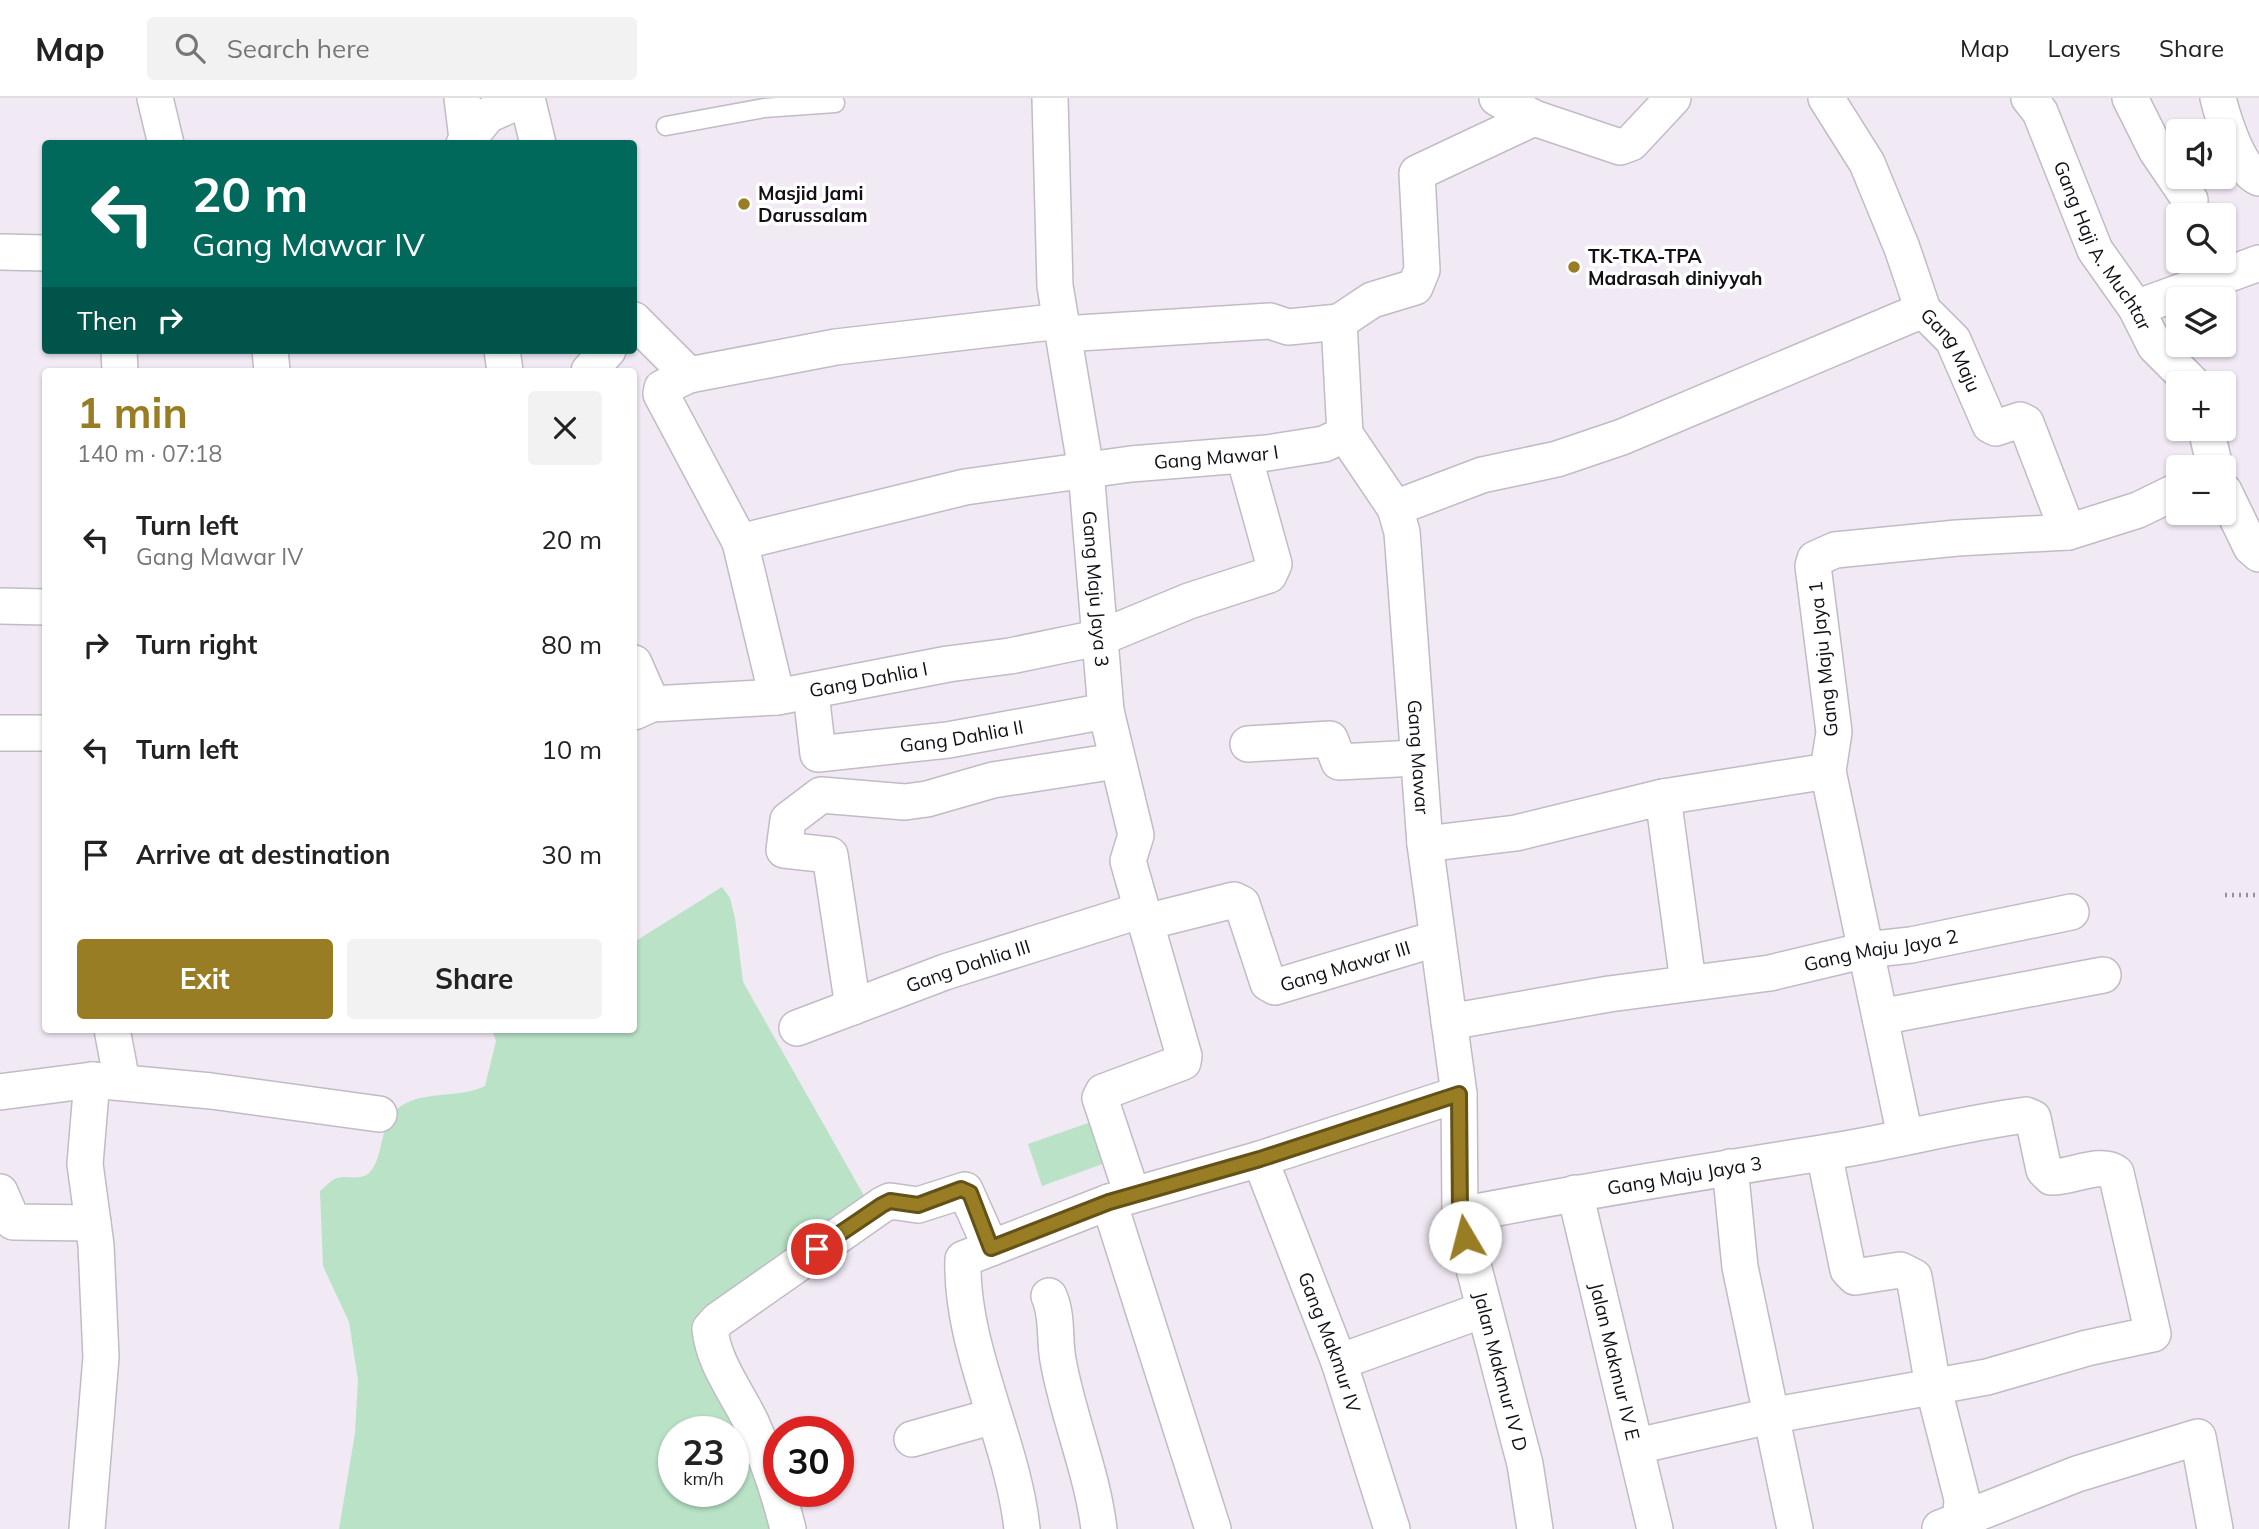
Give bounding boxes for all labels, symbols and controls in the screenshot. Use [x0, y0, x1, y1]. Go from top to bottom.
search box [147, 17, 637, 80]
text: Map [35, 28, 105, 69]
icon: search [171, 29, 209, 67]
text: Search here [227, 32, 370, 65]
text: Map [1960, 33, 2009, 63]
text: Layers [2047, 33, 2121, 63]
text: Share [2159, 33, 2224, 63]
map controls [2166, 119, 2236, 525]
button: sound [2166, 119, 2236, 189]
street label: Gang Haji A. Muchtar [2049, 157, 2157, 334]
text: 20 m [192, 163, 308, 224]
icon: left [77, 168, 168, 259]
place label: Masjid Jami Darussalam [758, 181, 868, 227]
marker: Masjid Jami Darussalam [736, 196, 752, 212]
button: search [2166, 203, 2236, 273]
text: Gang Mawar IV [192, 224, 425, 264]
place label: TK-TKA-TPA Madrasah diniyyah [1588, 244, 1763, 290]
marker: TK-TKA-TPA Madrasah diniyyah [1566, 259, 1582, 275]
button: layers [2166, 287, 2236, 357]
icon: right [151, 301, 189, 339]
street label: Gang Maju [1916, 303, 1986, 396]
text: Then [77, 304, 137, 337]
button: + [2166, 371, 2236, 441]
text: 1 min [77, 386, 188, 439]
button: close [528, 391, 602, 465]
text: 140 m · 07:18 [77, 439, 222, 468]
street label: Gang Mawar I [1153, 439, 1280, 474]
button: − [2166, 455, 2236, 525]
text: Turn left [136, 509, 238, 542]
street label: Gang Maju Jaya 3 [1077, 510, 1114, 668]
icon: left [77, 521, 115, 559]
text: 20 m [541, 523, 602, 556]
text: Gang Mawar IV [136, 542, 303, 571]
street label: Gang Maju Jaya 1 [1803, 580, 1843, 738]
icon: right [77, 626, 115, 664]
text: Turn right [136, 628, 257, 661]
text: 80 m [541, 628, 602, 661]
street label: Gang Dahlia I [807, 656, 930, 703]
street label: Gang Mawar [1402, 699, 1435, 815]
street label: Gang Dahlia II [898, 714, 1025, 757]
icon: left [77, 731, 115, 769]
text: Turn left [136, 733, 238, 766]
text: 10 m [541, 733, 602, 766]
icon: arrive [77, 836, 115, 874]
text: Arrive at destination [136, 838, 391, 871]
text: 30 m [541, 838, 602, 871]
street label: Gang Maju Jaya 2 [1801, 924, 1960, 977]
street label: Gang Dahlia III [902, 934, 1033, 998]
street label: Gang Mawar III [1277, 935, 1413, 997]
button: Exit [77, 939, 333, 1019]
button: Share [347, 939, 602, 1019]
street label: Gang Maju Jaya 3 [1605, 1151, 1764, 1200]
position arrow [1428, 1200, 1502, 1274]
pin [787, 1219, 847, 1279]
icon: arrive [798, 1230, 836, 1268]
street label: Gang Makmur IV [1293, 1268, 1366, 1416]
street label: Jalan Makmur IV E [1585, 1280, 1645, 1442]
street label: Jalan Makmur IV D [1468, 1289, 1533, 1454]
speed limit sign: 30 [763, 1416, 854, 1507]
text: 23 [682, 1430, 725, 1474]
text: km/h [683, 1467, 724, 1490]

